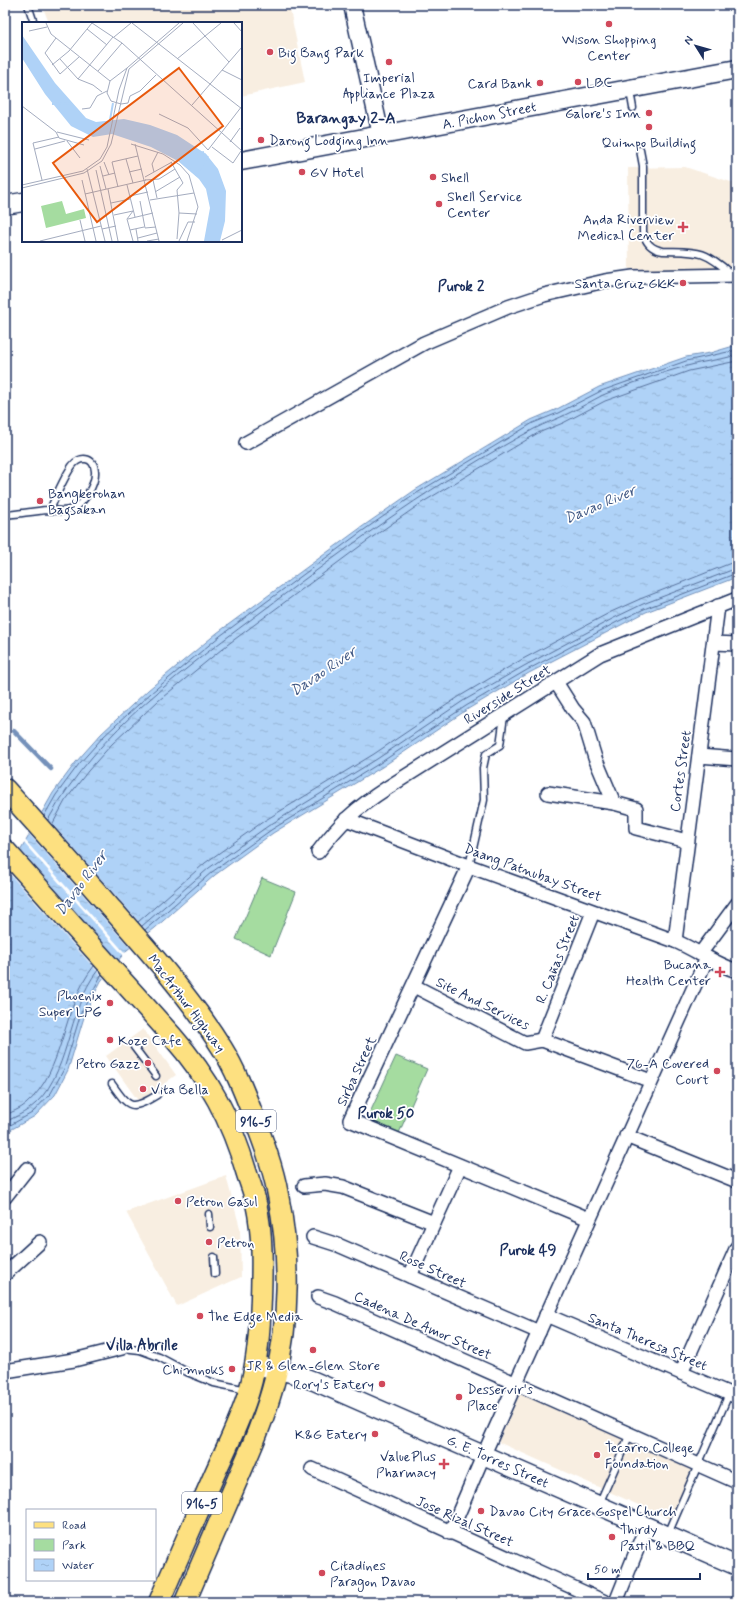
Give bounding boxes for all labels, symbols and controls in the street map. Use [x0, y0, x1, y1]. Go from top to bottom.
marker: Wison Shopping Center [604, 19, 614, 29]
inset map [22, 22, 242, 242]
north arrow [676, 26, 716, 66]
place label: Wison Shopping Center [562, 31, 656, 65]
text: N [681, 33, 697, 48]
place label: Big Bang Park [278, 44, 364, 64]
marker: Big Bang Park [265, 47, 275, 57]
marker: Imperial Appliance Plaza [384, 57, 394, 67]
place label: Imperial Appliance Plaza [343, 69, 435, 104]
place label: LBC [586, 74, 612, 92]
place label: Card Bank [467, 75, 532, 93]
marker: LBC [573, 77, 583, 87]
marker: Card Bank [535, 78, 545, 88]
street label: A. Pichon Street [441, 98, 538, 134]
place label: Galore's Inn [565, 105, 641, 123]
district label: Barangay 2-A [296, 108, 396, 130]
marker: Galore's Inn [644, 108, 654, 118]
marker: Quimpo Building [644, 122, 654, 132]
place label: Darong Lodging Inn [269, 132, 388, 152]
place label: Quimpo Building [602, 134, 696, 154]
marker: Darong Lodging Inn [256, 135, 266, 145]
place label: GV Hotel [310, 164, 364, 182]
marker: GV Hotel [297, 167, 307, 177]
place label: Shell [441, 169, 469, 187]
marker: Shell [428, 172, 438, 182]
place label: Shell Service Center [447, 188, 523, 222]
marker: Shell Service Center [434, 199, 444, 209]
place label: Anda Riverview Medical Center [577, 211, 674, 245]
marker: Anda Riverview Medical Center [677, 221, 689, 233]
place label: Santa Cruz GKK [574, 275, 675, 293]
district label: Purok 2 [438, 277, 485, 297]
marker: Santa Cruz GKK [678, 278, 688, 288]
water label: Davao River [562, 480, 641, 529]
place label: Bangkerohan Bagsakan [48, 485, 125, 521]
marker: Bangkerohan Bagsakan [35, 496, 45, 506]
water label: Davao River [287, 641, 362, 701]
street label: Riverside Street [461, 661, 555, 729]
street label: Cortes Street [666, 729, 696, 813]
street label: Daang Patnubay Street [461, 840, 604, 907]
water label: Davao River [51, 846, 114, 920]
street label: R. Cañas Street [532, 912, 584, 1006]
street label: MacArthur Highway [143, 951, 229, 1057]
place label: Bucana Health Center [626, 956, 712, 990]
marker: Bucana Health Center [714, 966, 726, 978]
street label: Site And Services [433, 973, 532, 1034]
place label: Phoenix Super LPG [39, 987, 102, 1021]
marker: Phoenix Super LPG [105, 998, 115, 1008]
place label: Koze Cafe [118, 1032, 182, 1050]
street label: Sirba Street [333, 1033, 381, 1109]
marker: Koze Cafe [105, 1035, 115, 1045]
place label: Petro Gazz [76, 1055, 140, 1073]
place label: 76-A Covered Court [627, 1055, 709, 1089]
marker: Petro Gazz [143, 1058, 153, 1068]
marker: 76-A Covered Court [712, 1066, 722, 1076]
place label: Vita Bella [151, 1081, 209, 1099]
marker: Vita Bella [138, 1084, 148, 1094]
district label: Purok 50 [358, 1104, 415, 1124]
road number: 916-5 [236, 1110, 276, 1132]
place label: Petron Gasul [186, 1193, 258, 1211]
marker: Petron Gasul [173, 1196, 183, 1206]
place label: Petron [217, 1234, 254, 1252]
marker: Petron [204, 1237, 214, 1247]
district label: Purok 49 [499, 1241, 557, 1261]
street label: Rose Street [396, 1247, 469, 1293]
street label: Cadena De Amor Street [351, 1287, 495, 1365]
place label: The Edge Media [208, 1308, 303, 1328]
street label: Santa Theresa Street [585, 1309, 710, 1375]
marker: The Edge Media [195, 1311, 205, 1321]
district label: Villa Abrille [106, 1336, 178, 1356]
marker: JR & Glen-Glen Store [308, 1345, 318, 1355]
place label: JR & Glen-Glen Store [246, 1357, 380, 1375]
place label: Chimnoks [162, 1361, 224, 1379]
marker: Chimnoks [227, 1364, 237, 1374]
place label: Rory's Eatery [293, 1376, 374, 1394]
marker: Rory's Eatery [377, 1379, 387, 1389]
place label: Desservir's Place [467, 1381, 533, 1415]
marker: Desservir's Place [454, 1392, 464, 1402]
place label: K&G Eatery [295, 1426, 367, 1444]
marker: K&G Eatery [370, 1429, 380, 1439]
street label: G. E. Torres Street [444, 1431, 551, 1492]
place label: Tecarro College Foundation [605, 1439, 694, 1473]
place label: ValuePlus Pharmacy [376, 1448, 436, 1482]
marker: Tecarro College Foundation [592, 1450, 602, 1460]
marker: ValuePlus Pharmacy [439, 1459, 449, 1469]
road number: 916-5 [182, 1492, 222, 1514]
street label: Jose Rizal Street [413, 1492, 516, 1552]
place label: Davao City Grace Gospel Church [489, 1503, 677, 1521]
marker: Davao City Grace Gospel Church [476, 1506, 486, 1516]
legend [26, 1509, 156, 1581]
text: Road [62, 1518, 86, 1534]
place label: Thirdy Pastil & BBQ [620, 1521, 696, 1555]
marker: Thirdy Pastil & BBQ [607, 1532, 617, 1542]
text: Park [62, 1538, 86, 1554]
scale bar [588, 1555, 700, 1581]
place label: Citadines Paragon Davao [330, 1557, 415, 1592]
text: Water [62, 1558, 94, 1574]
text: 50 m [594, 1562, 621, 1578]
marker: Citadines Paragon Davao [317, 1568, 327, 1578]

